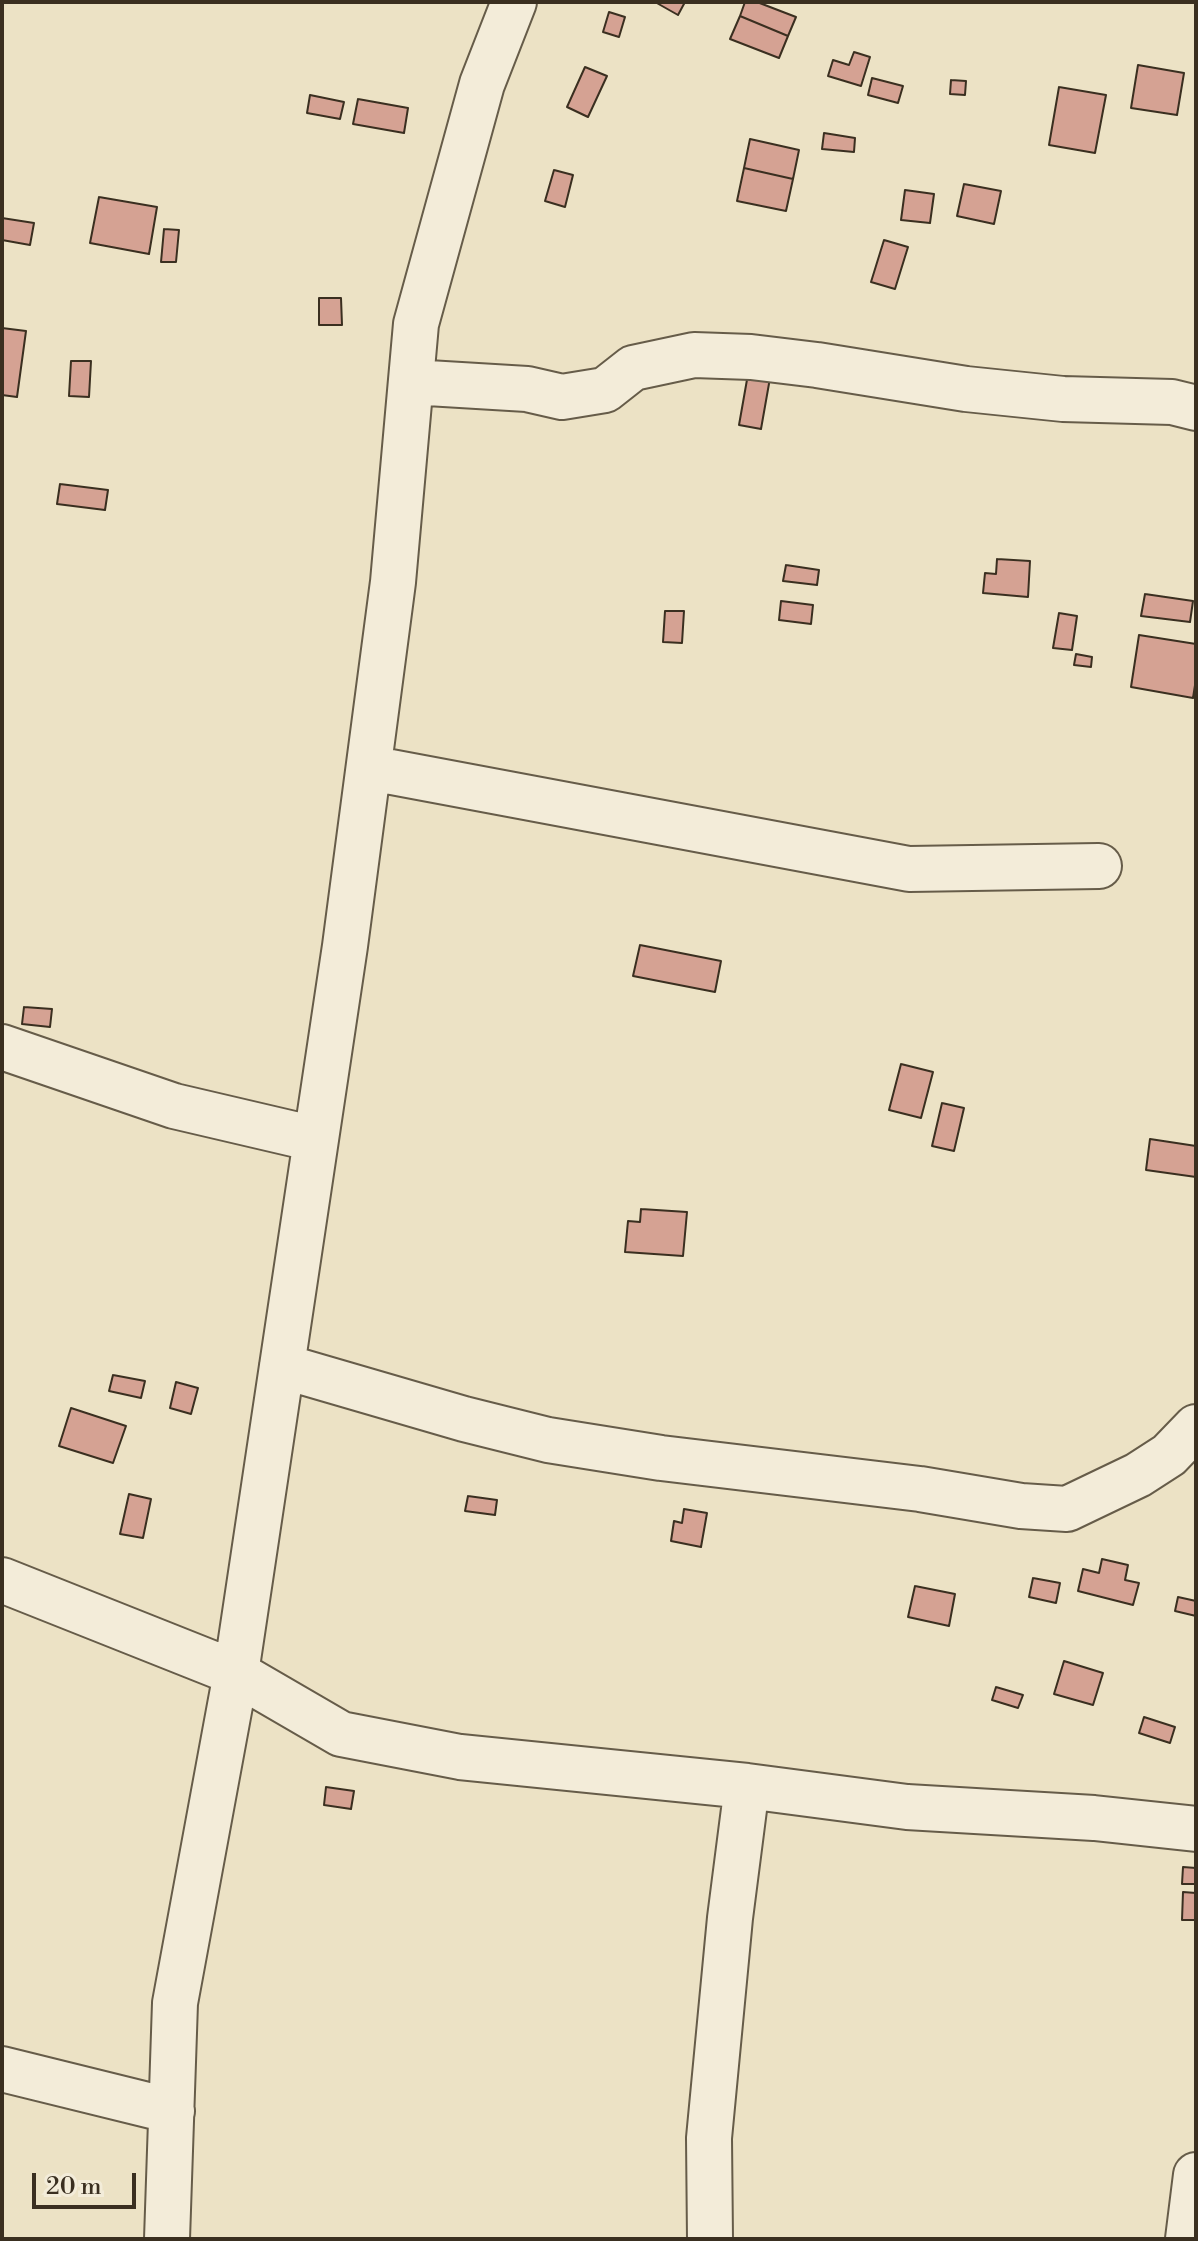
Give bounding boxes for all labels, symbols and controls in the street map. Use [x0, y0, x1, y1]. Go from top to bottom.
scale bar [36, 2157, 140, 2207]
text: 20 m [46, 2172, 102, 2202]

